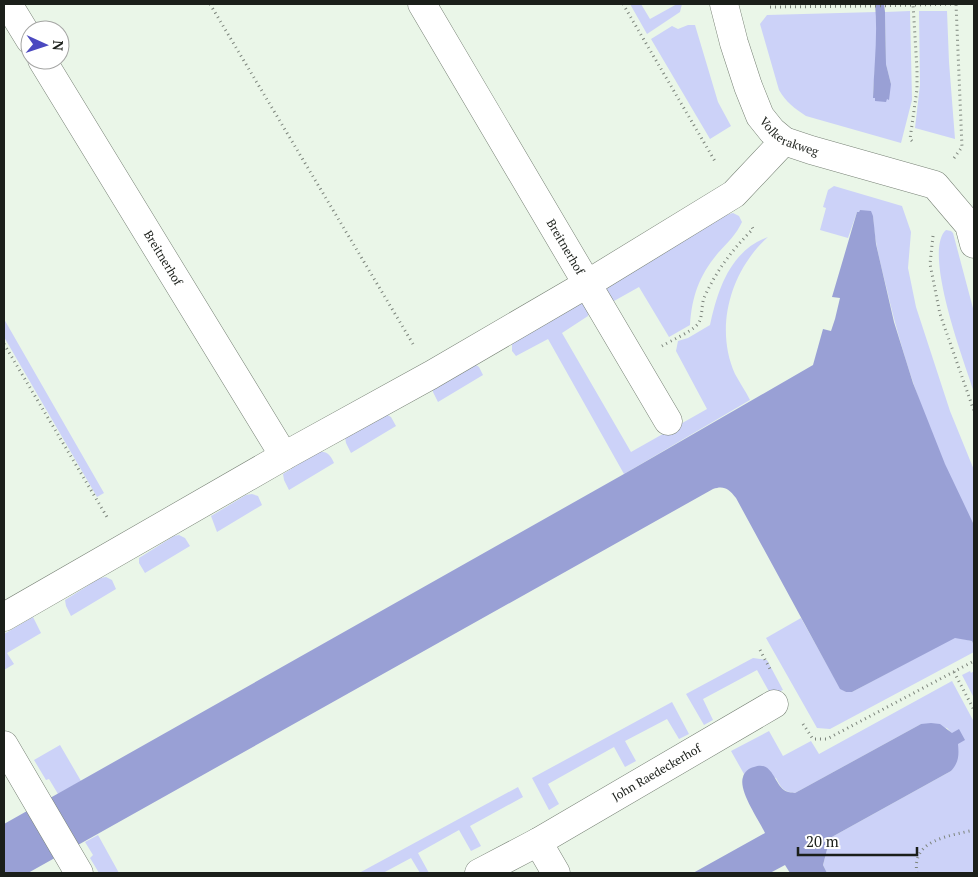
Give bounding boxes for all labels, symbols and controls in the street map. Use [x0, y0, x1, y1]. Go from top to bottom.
north arrow [20, 20, 70, 70]
text: N [49, 40, 68, 52]
street label: Volkerakweg [757, 114, 821, 159]
street label: Breitnerhof [544, 216, 588, 278]
street label: Breitnerhof [141, 227, 186, 289]
street label: John Raedeckerhof [609, 740, 704, 804]
scale bar [798, 824, 917, 856]
text: 20 m [806, 831, 839, 851]

